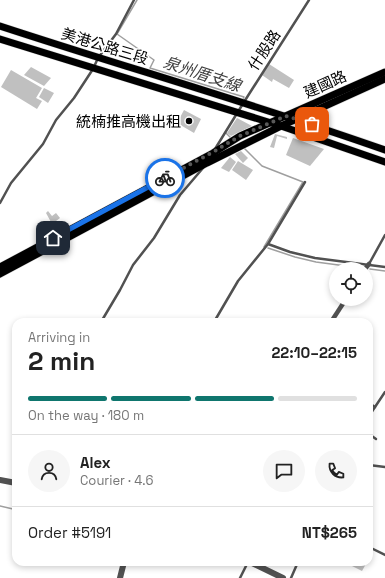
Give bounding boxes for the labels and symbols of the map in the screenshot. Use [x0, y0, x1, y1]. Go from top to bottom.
street label: 美港公路三段 [59, 24, 151, 68]
street label: 什股路 [244, 26, 284, 74]
water label: 泉州厝支線 [161, 52, 245, 97]
street label: 建國路 [301, 66, 349, 102]
pin [295, 107, 329, 141]
place label: 統楠推高機出租 [76, 112, 181, 131]
marker: 統楠推高機出租 [184, 116, 194, 126]
courier [145, 158, 185, 198]
pin [36, 221, 70, 255]

